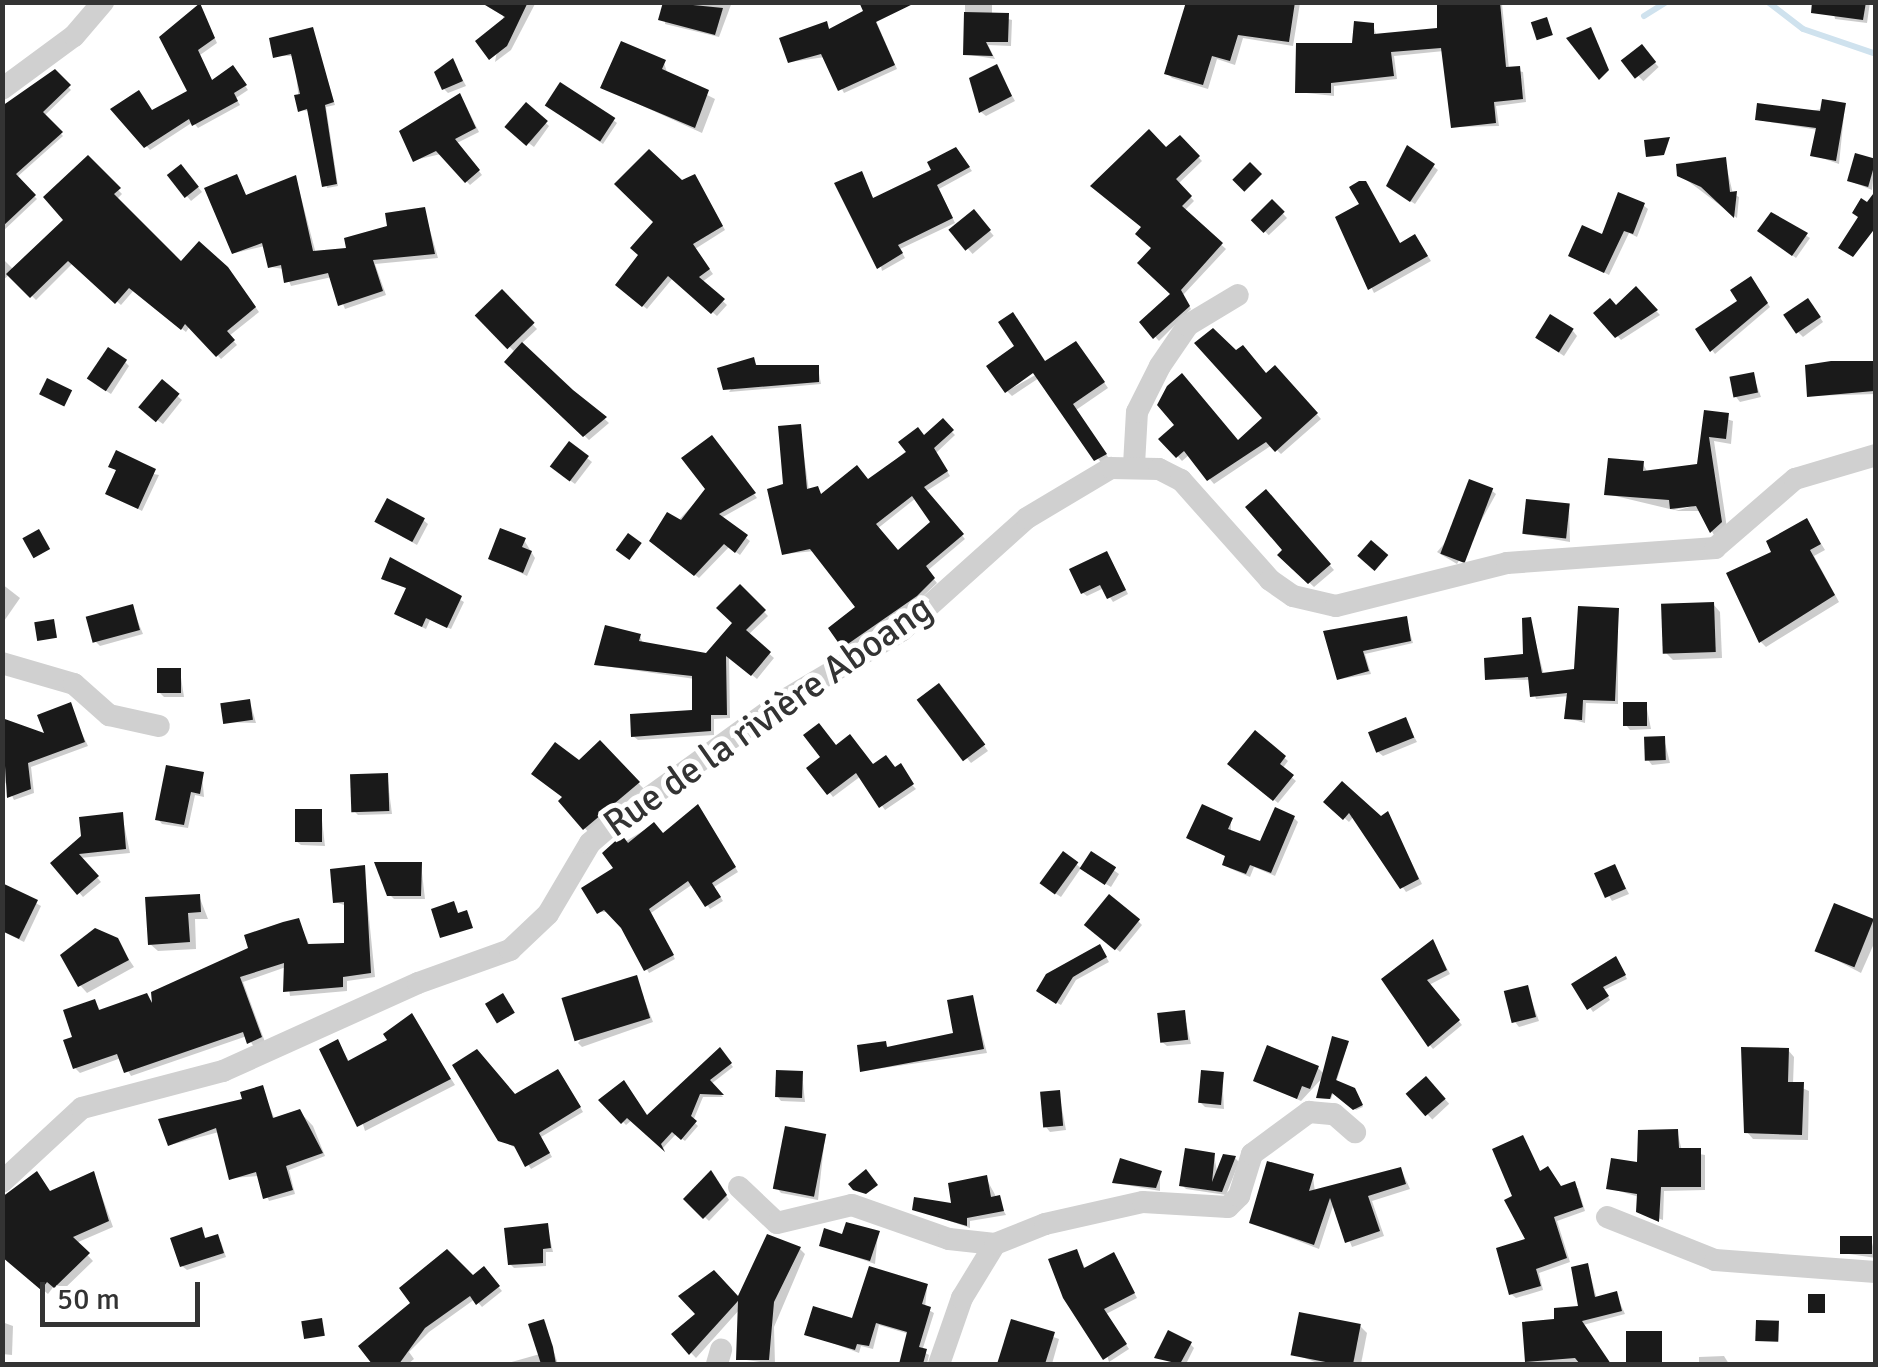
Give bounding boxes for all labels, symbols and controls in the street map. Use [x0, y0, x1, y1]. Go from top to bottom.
street label: Rue de la rivière Aboang [595, 585, 941, 847]
scale bar [45, 1262, 205, 1324]
text: 50 m [57, 1281, 120, 1318]

